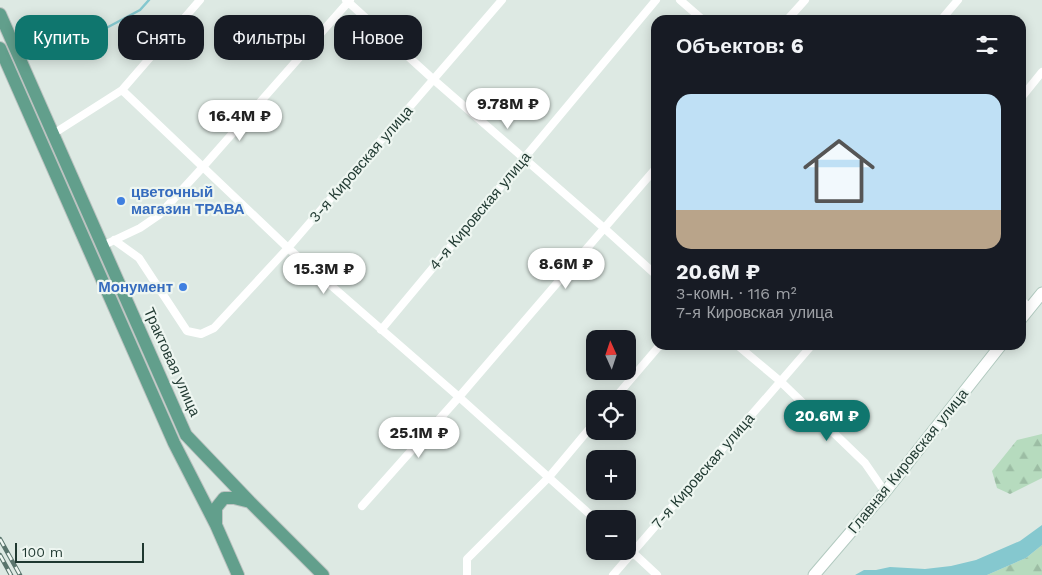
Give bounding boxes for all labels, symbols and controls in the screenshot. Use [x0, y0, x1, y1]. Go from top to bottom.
chip: Купить [15, 15, 108, 60]
chip: Снять [118, 15, 204, 60]
chip: Фильтры [214, 15, 324, 60]
chip: Новое [334, 15, 422, 60]
icon: filters [973, 31, 1001, 59]
text: Объектов: 6 [676, 33, 804, 58]
pin: 9.78M ₽ [462, 88, 554, 130]
text: 9.78M ₽ [477, 94, 539, 113]
pin: 16.4M ₽ [194, 100, 286, 142]
street label: 3-я Кировская улица [306, 102, 417, 226]
text: 16.4M ₽ [209, 106, 271, 125]
icon: home [794, 126, 884, 216]
street label: 4-я Кировская улица [425, 148, 535, 274]
place label: цветочный магазин ТРАВА [131, 183, 245, 218]
marker: цветочный магазин ТРАВА [115, 195, 127, 207]
pin: 8.6M ₽ [525, 248, 607, 290]
pin: 15.3M ₽ [278, 252, 370, 295]
text: 8.6M ₽ [539, 254, 593, 273]
text: 15.3M ₽ [294, 259, 354, 278]
text: 20.6M ₽ [676, 259, 760, 284]
place label: Монумент [98, 278, 173, 296]
marker: Монумент [177, 281, 189, 293]
text: 3-комн. · 116 m² [676, 284, 797, 303]
text: 7-я Кировская улица [676, 303, 833, 322]
street label: Трактовая улица [140, 305, 204, 420]
north arrow [586, 330, 636, 380]
map controls [586, 330, 636, 560]
street label: Главная Кировская улица [844, 384, 972, 537]
button: locate [586, 390, 636, 440]
pin: 20.6M ₽ [781, 400, 873, 442]
text: 20.6M ₽ [795, 406, 859, 425]
street label: 7-я Кировская улица [648, 409, 759, 533]
pin: 25.1M ₽ [373, 416, 465, 459]
text: 25.1M ₽ [390, 423, 448, 442]
button: + [586, 450, 636, 500]
button: − [586, 510, 636, 560]
scale bar [15, 540, 144, 563]
text: 100 m [22, 544, 63, 560]

